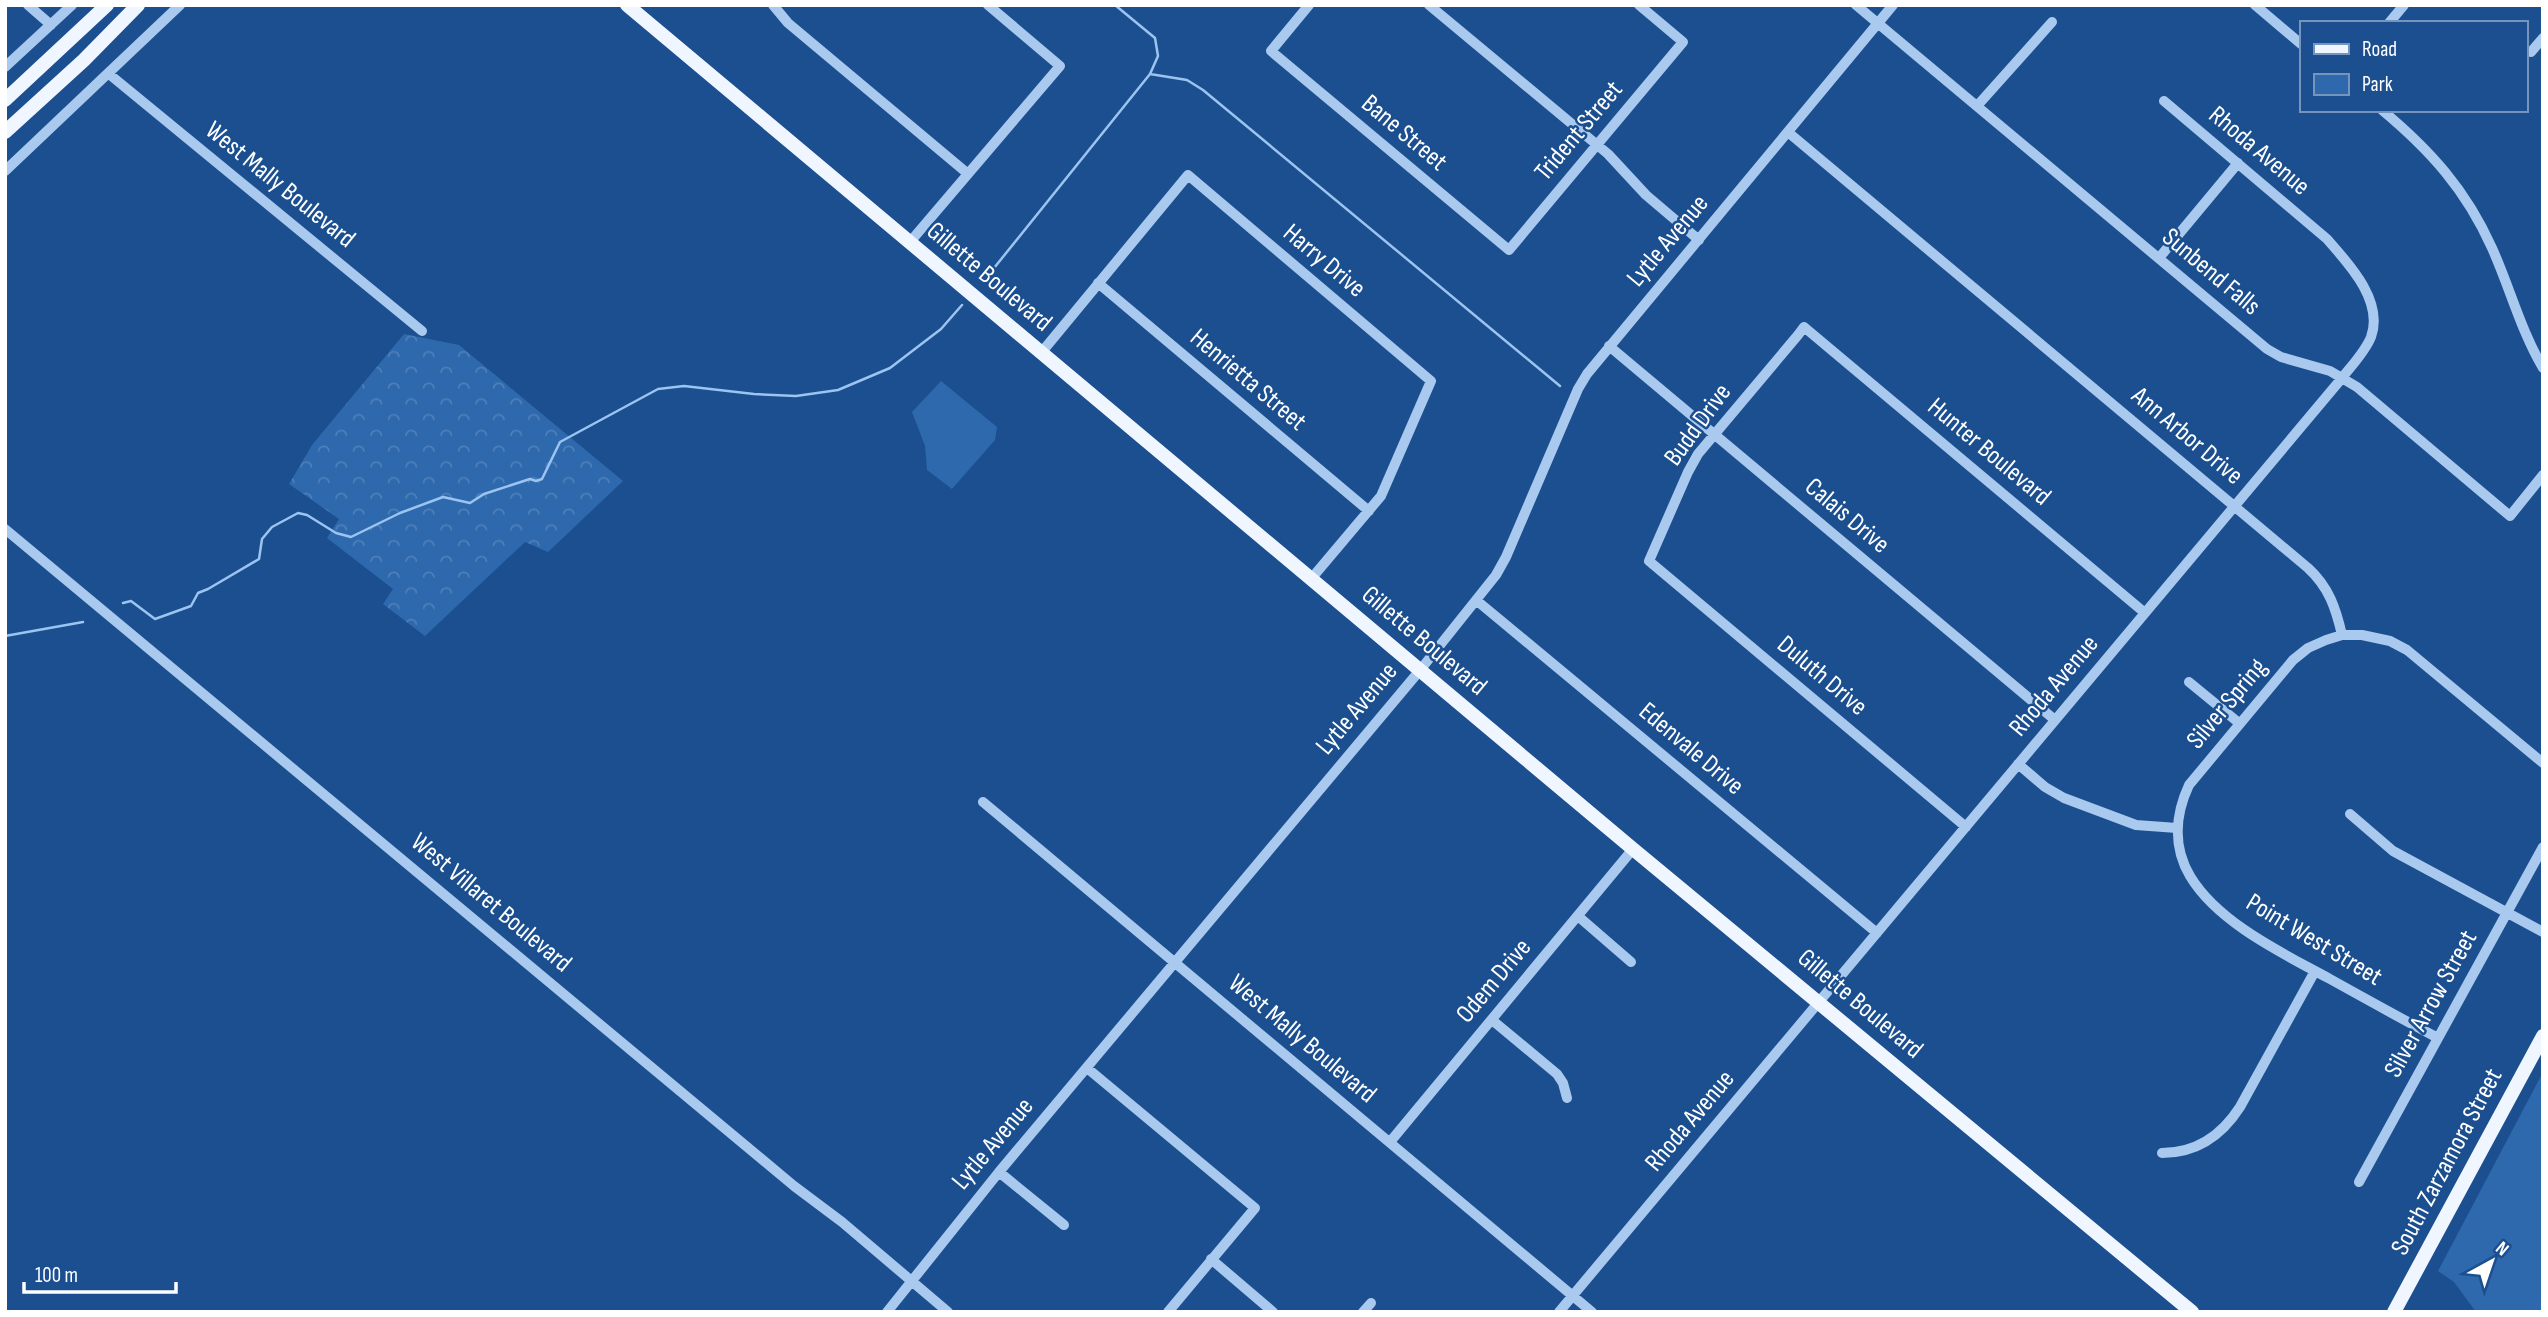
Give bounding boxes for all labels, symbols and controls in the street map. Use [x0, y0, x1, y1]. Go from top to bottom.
legend [2300, 21, 2527, 112]
text: Road [2362, 37, 2397, 62]
text: Park [2362, 72, 2393, 97]
street label: Trident Street [1528, 75, 1630, 187]
street label: Bane Street [1355, 88, 1453, 178]
street label: Rhoda Avenue [2202, 100, 2316, 202]
street label: West Mally Boulevard [199, 115, 361, 255]
street label: Lytle Avenue [1621, 189, 1715, 293]
street label: Gillette Boulevard [920, 216, 1058, 338]
street label: Harry Drive [1277, 218, 1371, 304]
street label: Sunbend Falls [2156, 222, 2266, 322]
street label: Henrietta Street [1184, 322, 1312, 438]
street label: Budd Drive [1658, 378, 1738, 472]
street label: Ann Arbor Drive [2124, 380, 2249, 491]
street label: Hunter Boulevard [1921, 392, 2057, 512]
street label: Calais Drive [1798, 472, 1896, 560]
street label: Gillette Boulevard [1355, 580, 1493, 702]
street label: Duluth Drive [1771, 629, 1873, 723]
street label: Rhoda Avenue [2003, 629, 2105, 743]
street label: Silver Spring [2180, 653, 2274, 755]
street label: Lytle Avenue [1310, 657, 1404, 761]
street label: Edenvale Drive [1632, 696, 1750, 802]
street label: West Villaret Boulevard [404, 827, 578, 979]
street label: Point West Street [2240, 887, 2388, 993]
street label: Silver Arrow Street [2378, 925, 2484, 1083]
street label: Odem Drive [1450, 933, 1538, 1029]
street label: Gillette Boulevard [1791, 943, 1929, 1065]
street label: West Mally Boulevard [1222, 968, 1382, 1110]
street label: South Zarzamora Street [2385, 1063, 2509, 1261]
street label: Rhoda Avenue [1639, 1064, 1741, 1178]
street label: Lytle Avenue [946, 1092, 1040, 1196]
north arrow [2457, 1226, 2527, 1296]
text: N [2491, 1237, 2513, 1261]
scale bar [24, 1250, 177, 1294]
text: 100 m [35, 1263, 78, 1288]

